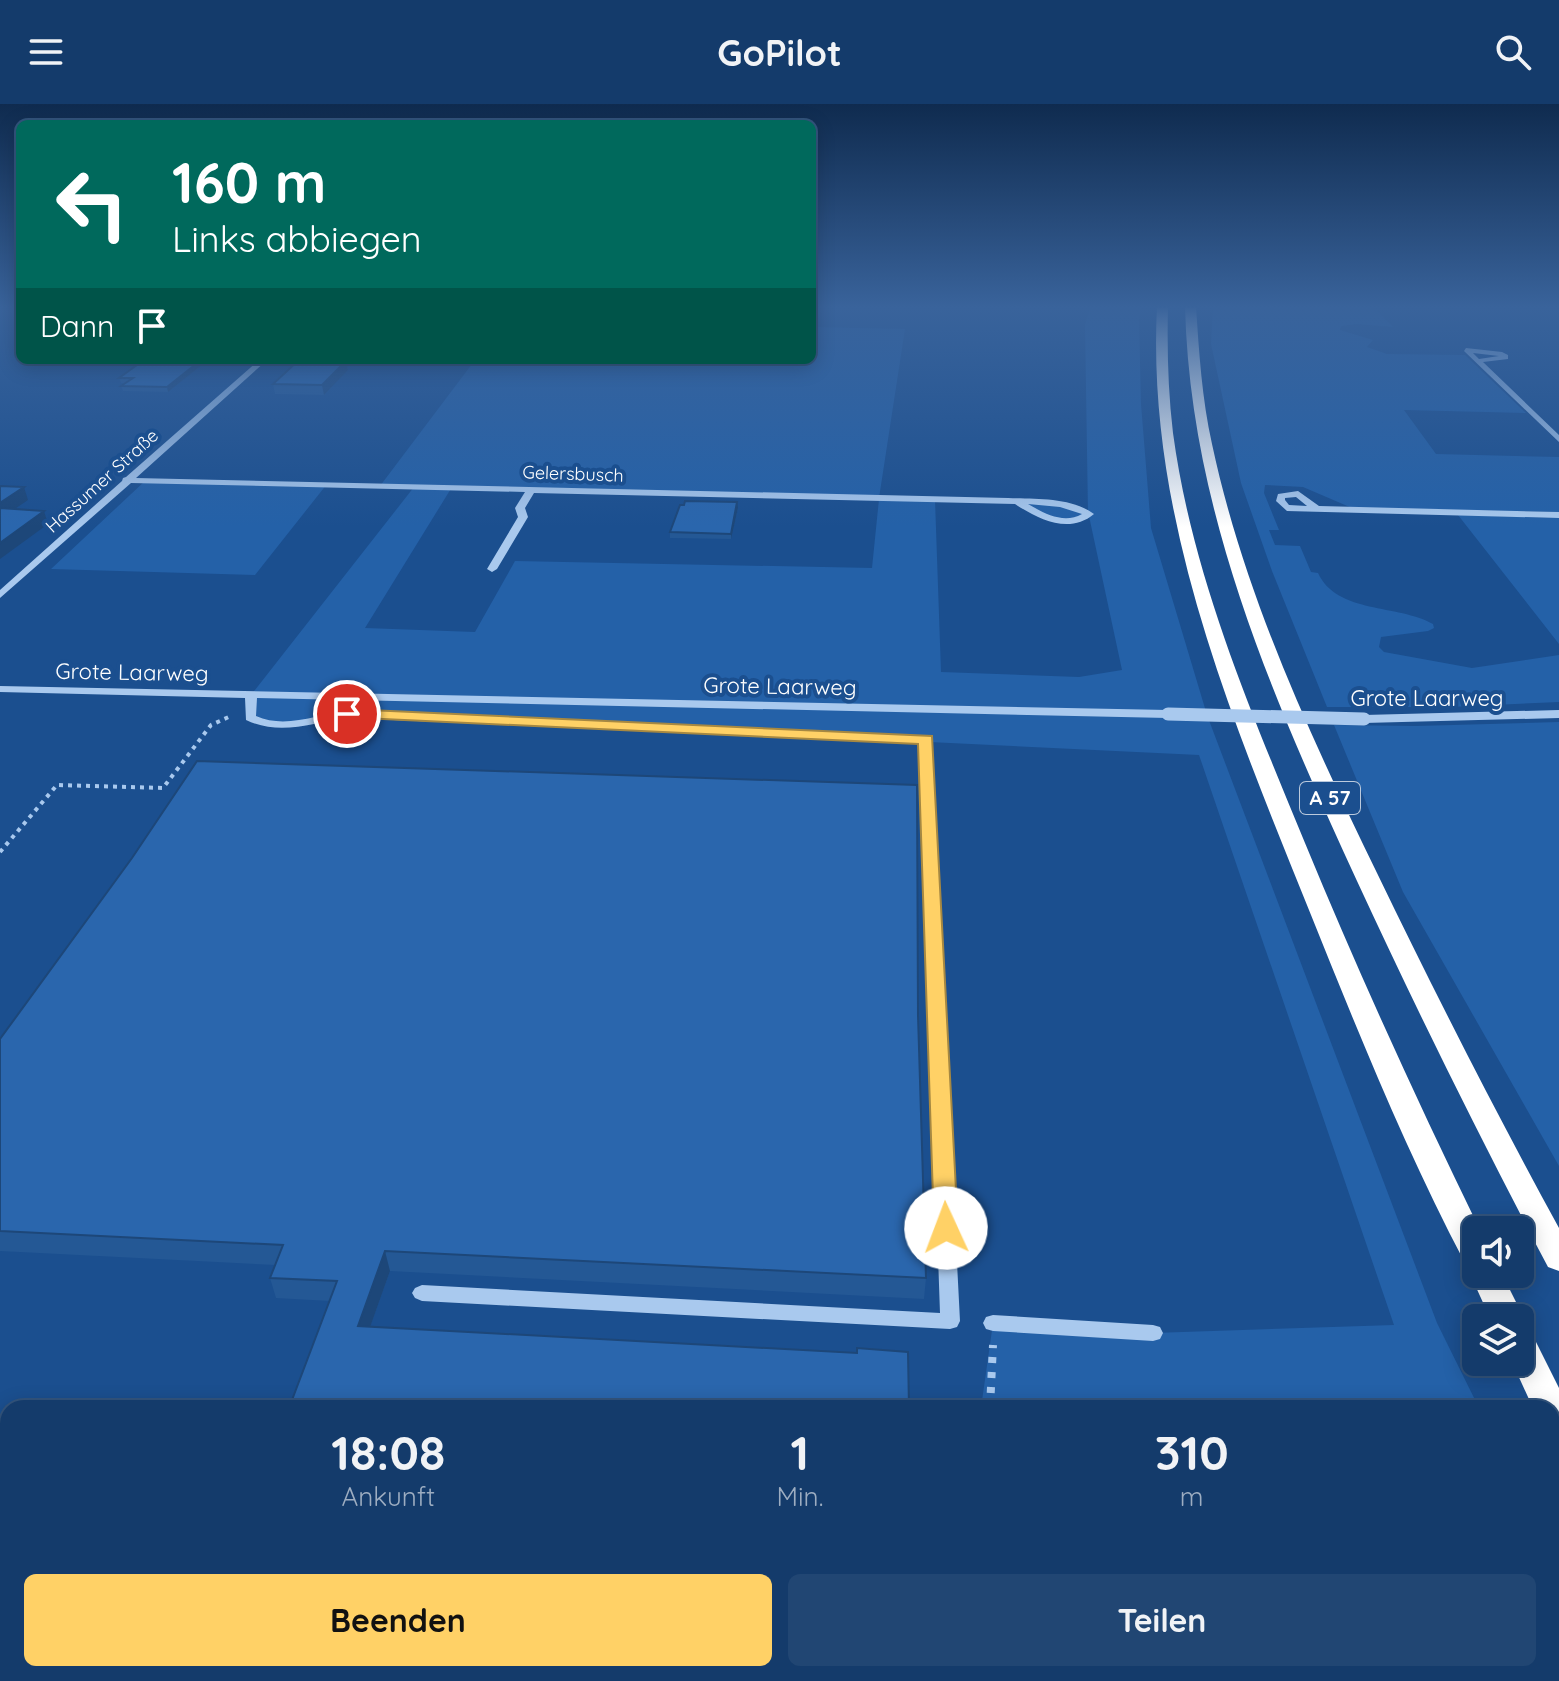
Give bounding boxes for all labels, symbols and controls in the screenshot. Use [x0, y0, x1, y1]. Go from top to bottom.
icon: menu [24, 30, 68, 74]
text: GoPilot [717, 30, 842, 75]
icon: search [1491, 30, 1535, 74]
text: 160 m [172, 147, 326, 217]
icon: left [40, 152, 144, 256]
text: Links abbiegen [172, 216, 422, 261]
icon: arrive [130, 304, 174, 348]
text: Dann [40, 307, 114, 345]
street label: Hassumer Straße [40, 424, 163, 537]
street label: Gelersbusch [522, 460, 624, 487]
street label: Grote Laarweg [55, 657, 209, 687]
street label: Grote Laarweg [703, 671, 857, 701]
pin [313, 680, 381, 748]
street label: Grote Laarweg [1350, 684, 1504, 712]
icon: arrive [325, 692, 369, 736]
road number: A 57 [1300, 782, 1360, 814]
position arrow [904, 1186, 988, 1270]
map controls [1462, 1216, 1534, 1376]
button: sound [1462, 1216, 1534, 1288]
button: layers [1462, 1304, 1534, 1376]
text: 18:08 [331, 1422, 445, 1482]
text: 1 [791, 1422, 809, 1482]
text: 310 [1155, 1422, 1229, 1482]
text: Ankunft [341, 1480, 435, 1513]
text: Min. [777, 1480, 823, 1513]
text: m [1180, 1480, 1204, 1513]
button: Beenden [24, 1574, 772, 1666]
button: Teilen [788, 1574, 1536, 1666]

